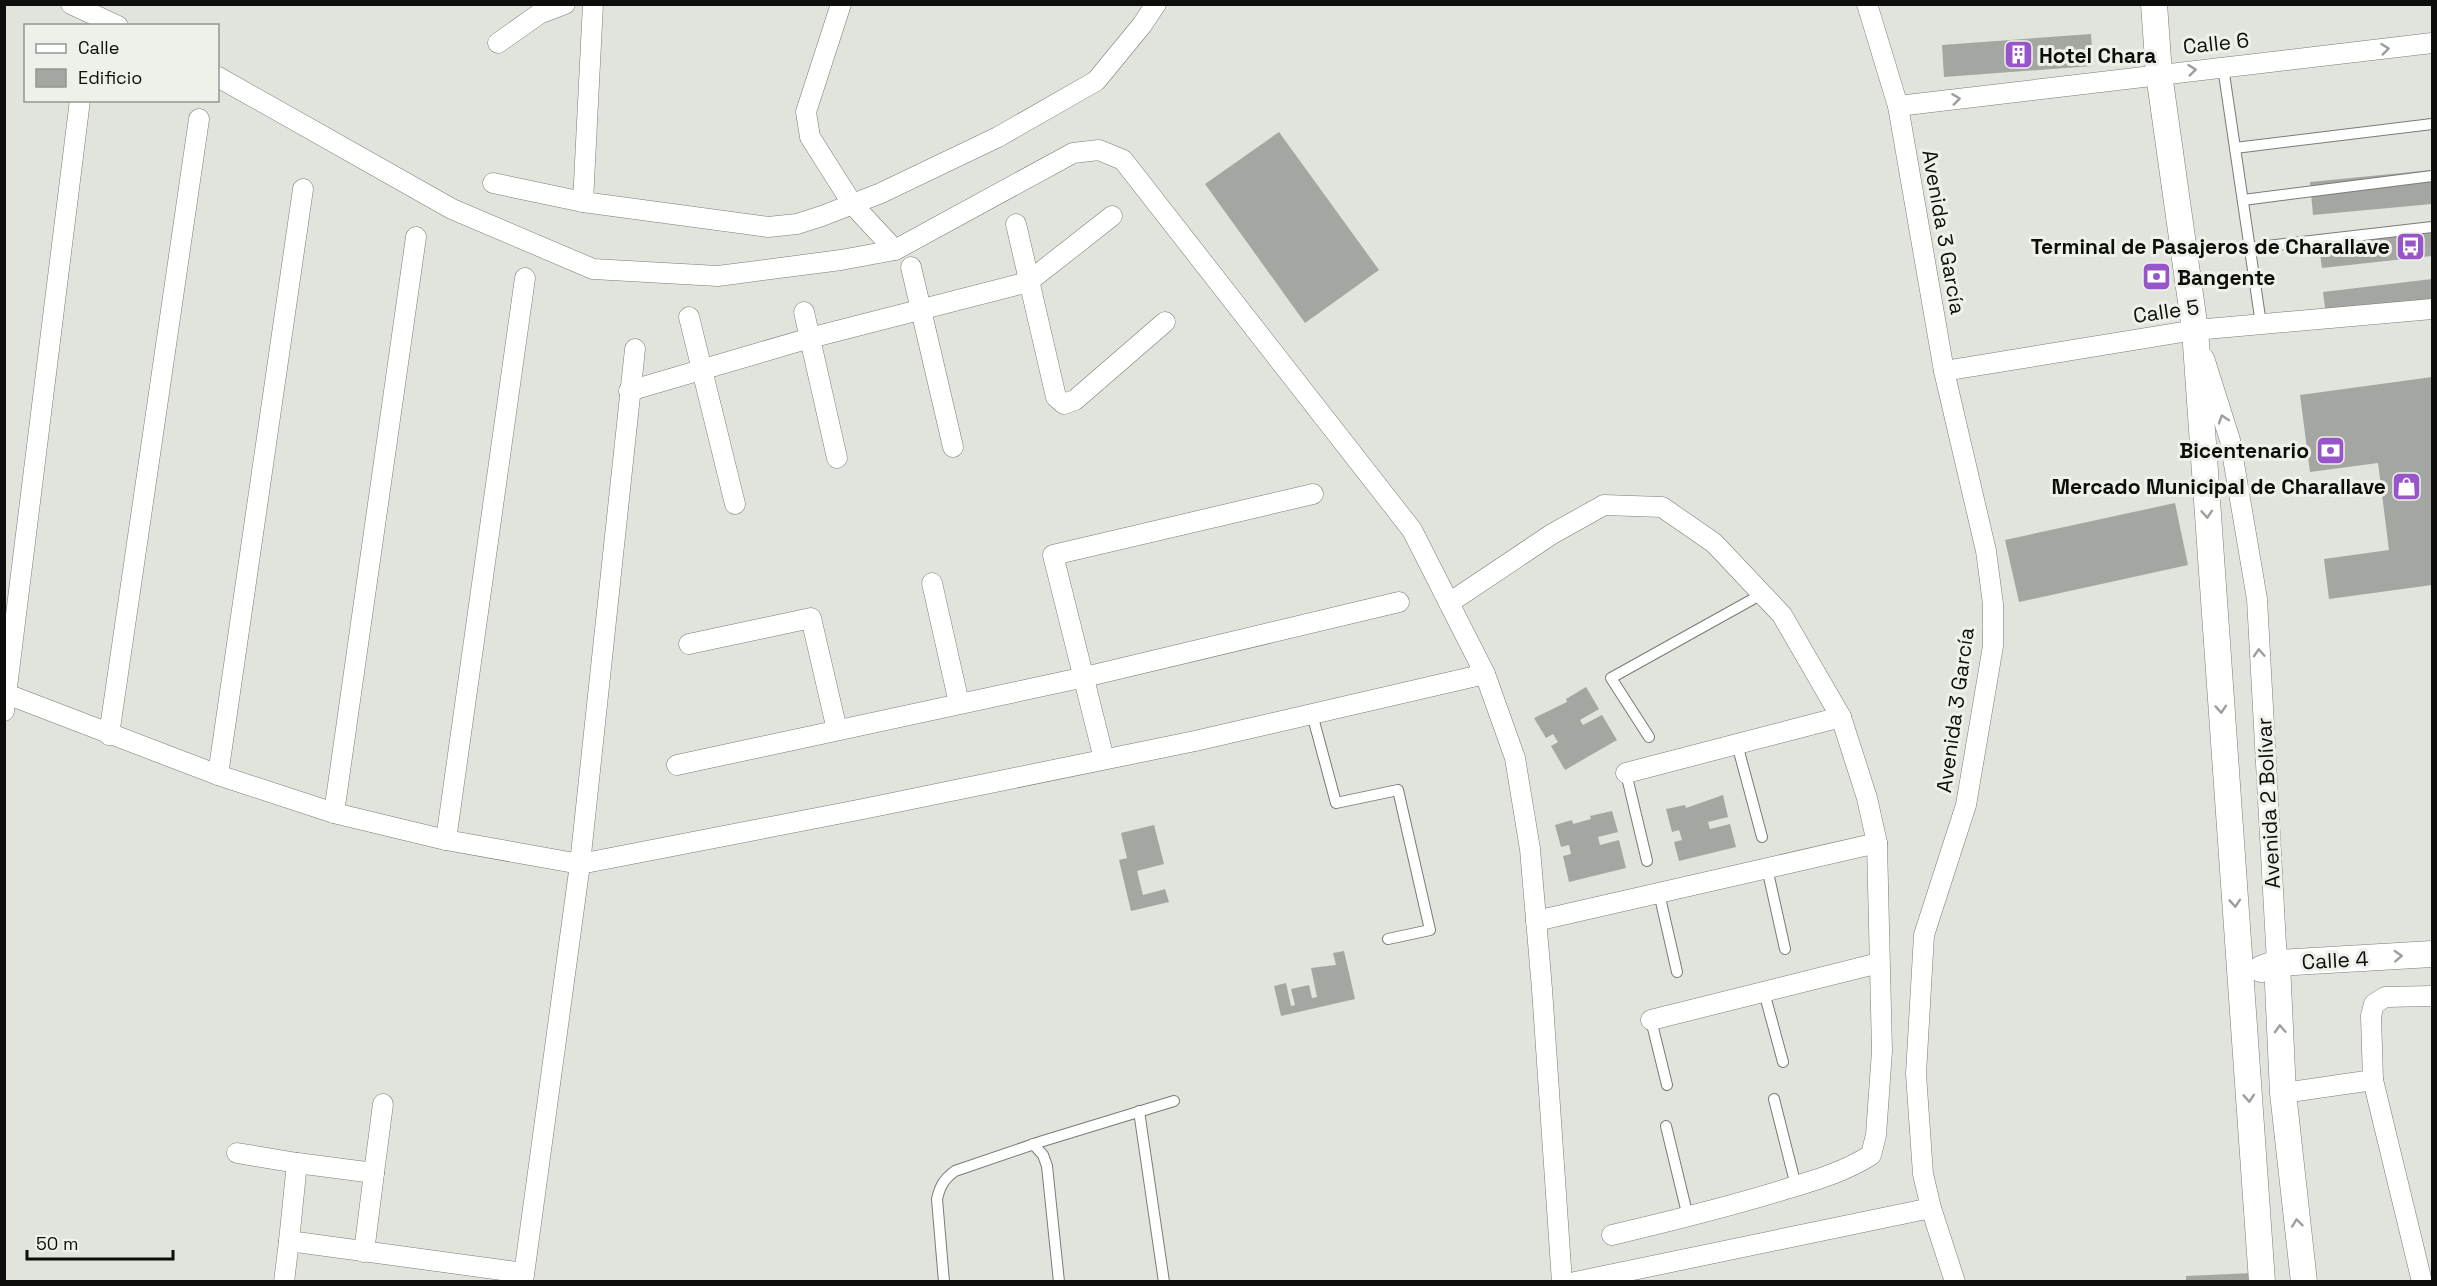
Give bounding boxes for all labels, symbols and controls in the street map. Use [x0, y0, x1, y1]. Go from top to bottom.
legend [24, 24, 219, 102]
street label: Calle 6 [2182, 26, 2250, 60]
text: Calle [78, 36, 119, 59]
building icon: Hotel Chara [2002, 39, 2034, 71]
place label: Hotel Chara [2039, 42, 2156, 69]
one-way arrow [2381, 43, 2390, 55]
one-way arrow [2187, 65, 2196, 77]
text: Edificio [78, 66, 142, 89]
one-way arrow [1952, 94, 1961, 106]
street label: Avenida 3 García [1916, 148, 1972, 316]
bus stop icon: Terminal de Pasajeros de Charallave [2395, 230, 2427, 262]
place label: Terminal de Pasajeros de Charallave [2031, 233, 2390, 260]
bank icon: Bangente [2140, 261, 2172, 293]
place label: Bangente [2177, 264, 2276, 291]
street label: Calle 5 [2131, 293, 2201, 329]
one-way arrow [2218, 414, 2230, 425]
bank icon: Bicentenario [2314, 434, 2346, 466]
place label: Bicentenario [2179, 437, 2309, 464]
shop icon: Mercado Municipal de Charallave [2391, 470, 2423, 502]
place label: Mercado Municipal de Charallave [2052, 473, 2386, 500]
one-way arrow [2200, 510, 2213, 519]
street label: Avenida 3 García [1930, 626, 1980, 794]
one-way arrow [2253, 648, 2266, 657]
one-way arrow [2214, 704, 2227, 713]
street label: Avenida 2 Bolívar [2250, 717, 2286, 889]
one-way arrow [2228, 899, 2241, 908]
street label: Calle 4 [2301, 945, 2369, 975]
one-way arrow [2393, 950, 2402, 963]
one-way arrow [2273, 1025, 2286, 1034]
one-way arrow [2242, 1093, 2255, 1102]
one-way arrow [2292, 1219, 2304, 1228]
scale bar [27, 1223, 172, 1261]
text: 50 m [36, 1232, 78, 1255]

